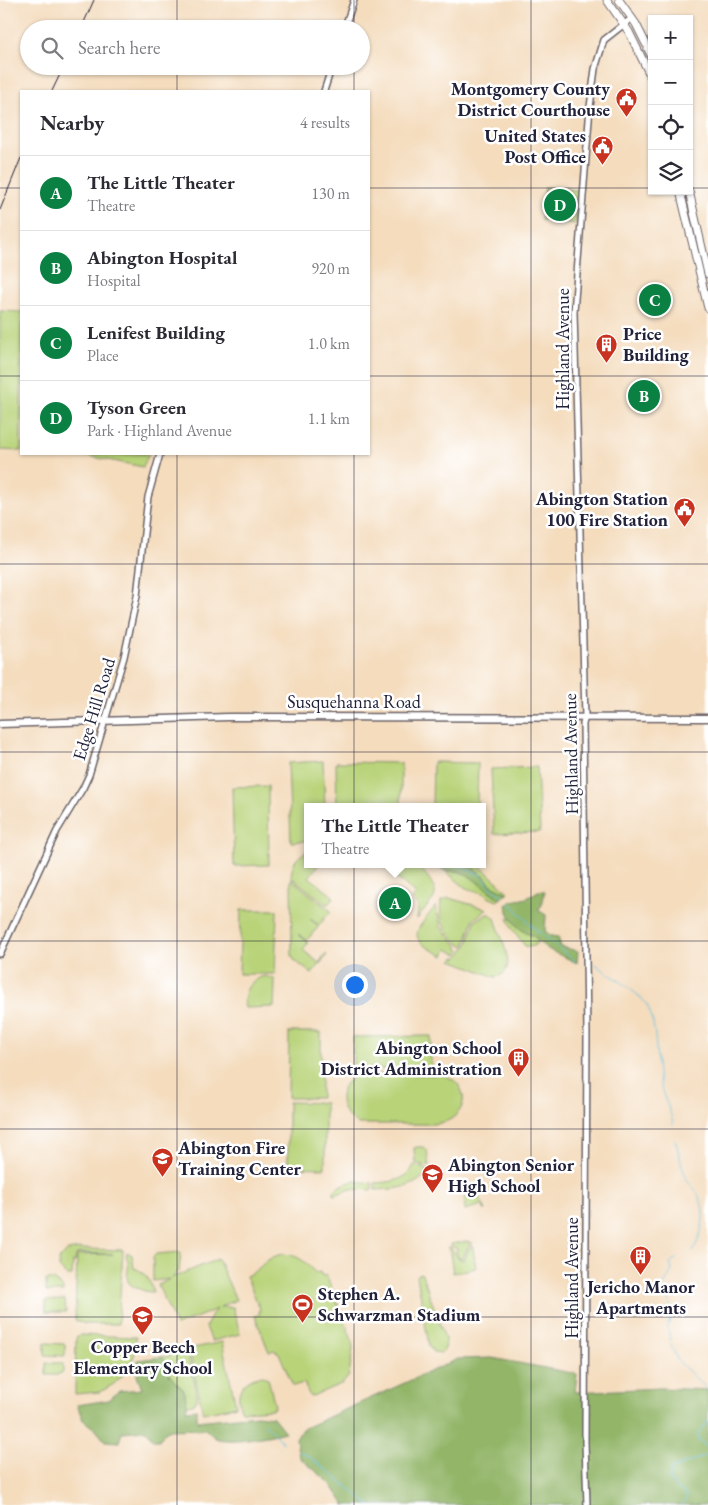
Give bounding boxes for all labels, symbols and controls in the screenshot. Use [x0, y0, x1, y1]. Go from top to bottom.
map controls [648, 15, 693, 195]
button: + [648, 15, 693, 60]
search box [20, 20, 370, 75]
icon: search [38, 34, 66, 62]
text: Search here [78, 35, 160, 60]
button: − [648, 60, 693, 105]
place label: Montgomery County District Courthouse [451, 77, 610, 121]
public building icon: Montgomery County District Courthouse [614, 87, 638, 118]
button: locate [648, 105, 693, 150]
text: Nearby [40, 109, 104, 136]
text: 4 results [300, 112, 350, 133]
place label: United States Post Office [485, 124, 586, 168]
public building icon: United States Post Office [590, 134, 614, 165]
button: layers [648, 150, 693, 195]
text: The Little Theater [87, 170, 235, 195]
text: A [50, 183, 62, 204]
text: 130 m [311, 183, 350, 204]
pin: D [544, 186, 576, 224]
text: Theatre [87, 195, 135, 216]
text: Abington Hospital [87, 245, 237, 270]
text: B [51, 258, 61, 279]
text: 920 m [311, 258, 350, 279]
text: Hospital [87, 270, 141, 291]
pin: C [639, 281, 671, 319]
street label: Highland Avenue [551, 288, 574, 410]
text: Lenifest Building [87, 320, 225, 345]
place label: Price Building [623, 322, 690, 366]
building icon: Price Building [595, 332, 619, 363]
text: C [50, 333, 62, 354]
text: 1.0 km [308, 333, 350, 354]
text: Place [87, 345, 119, 366]
pin: B [628, 377, 660, 415]
text: Tyson Green [87, 395, 187, 420]
text: D [50, 408, 62, 429]
text: 1.1 km [308, 408, 350, 429]
text: Park · Highland Avenue [87, 420, 232, 441]
place label: Abington Station 100 Fire Station [535, 487, 668, 531]
public building icon: Abington Station 100 Fire Station [672, 497, 696, 528]
street label: Edge Hill Road [67, 654, 120, 763]
street label: Susquehanna Road [287, 690, 422, 713]
street label: Highland Avenue [558, 693, 583, 815]
popup [304, 803, 486, 868]
text: The Little Theater [321, 813, 469, 838]
text: Theatre [321, 838, 369, 859]
pin: A [379, 884, 411, 922]
your location [342, 972, 368, 998]
place label: Abington School District Administration [321, 1036, 502, 1080]
building icon: Abington School District Administration [506, 1046, 530, 1077]
place label: Abington Fire Training Center [177, 1136, 301, 1180]
school or university icon: Abington Fire Training Center [150, 1146, 174, 1177]
place label: Abington Senior High School [447, 1153, 575, 1197]
school or university icon: Abington Senior High School [420, 1163, 444, 1194]
street label: Highland Avenue [560, 1217, 583, 1339]
building icon: Jericho Manor Apartments [629, 1245, 653, 1276]
place label: Jericho Manor Apartments [585, 1275, 696, 1319]
place label: Stephen A. Schwarzman Stadium [318, 1282, 481, 1326]
sports icon: Stephen A. Schwarzman Stadium [290, 1292, 314, 1323]
school or university icon: Copper Beech Elementary School [131, 1305, 155, 1336]
place label: Copper Beech Elementary School [73, 1335, 213, 1379]

